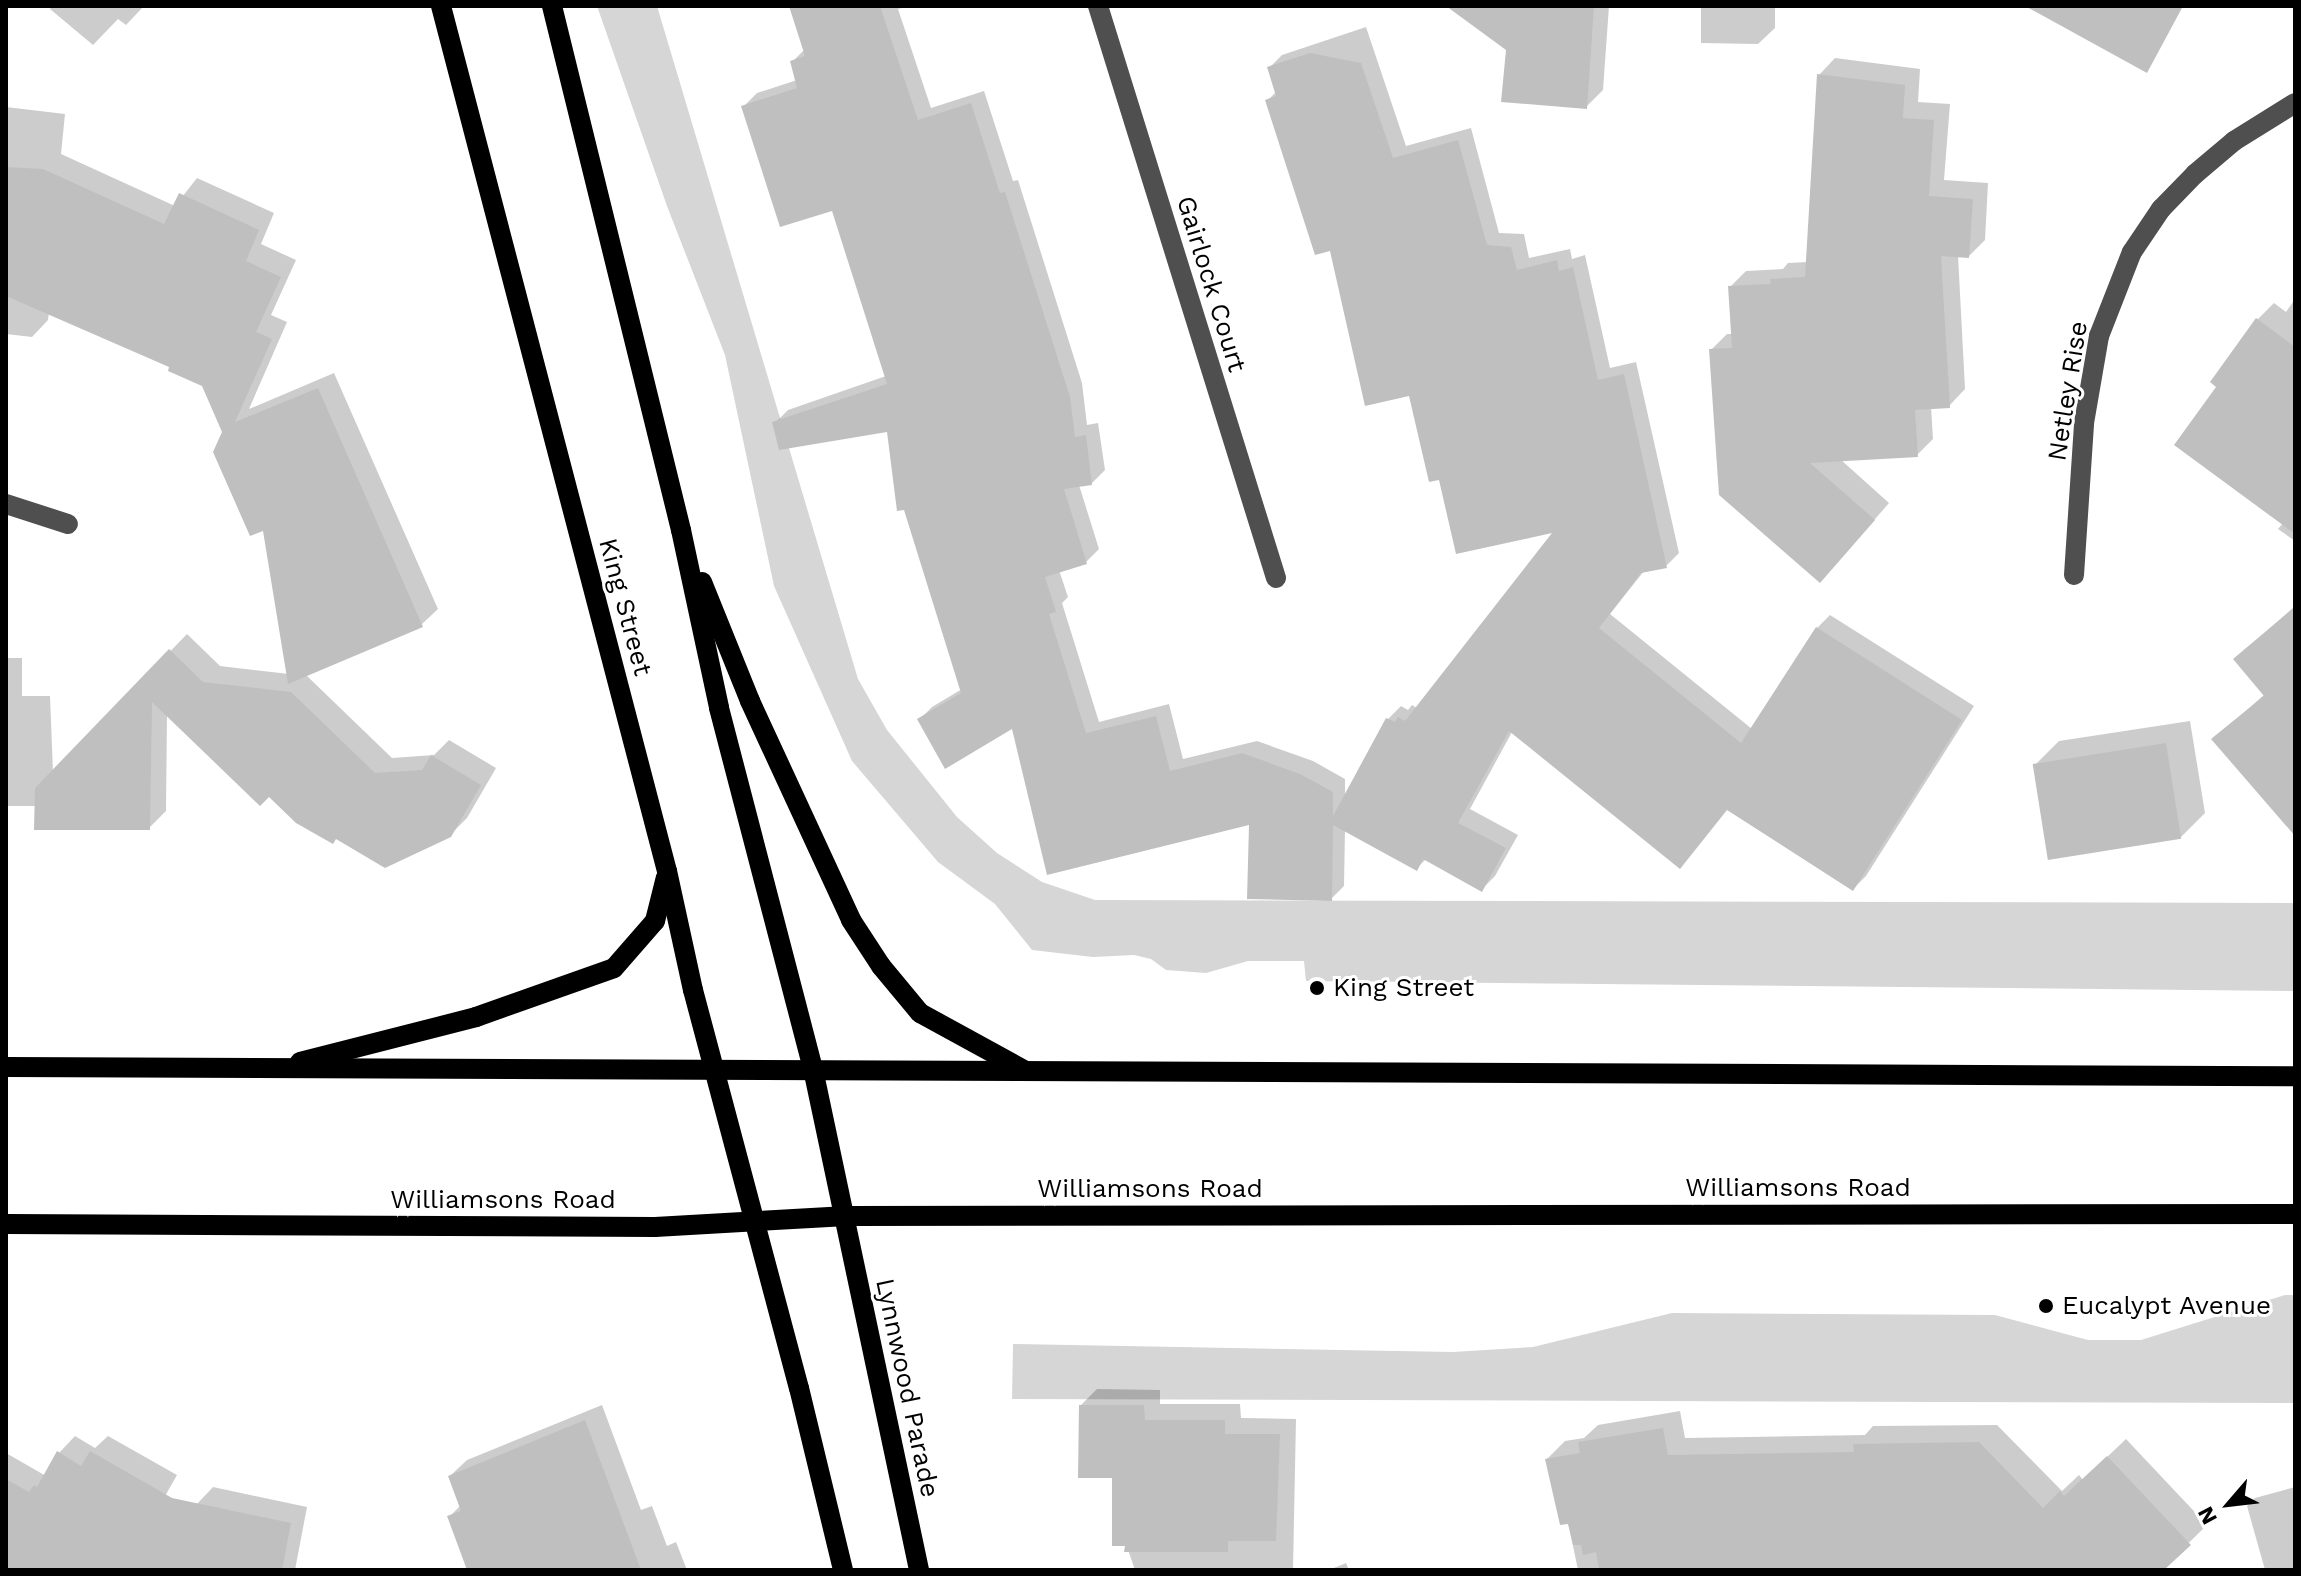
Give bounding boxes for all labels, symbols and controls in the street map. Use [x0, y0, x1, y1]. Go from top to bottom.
street label: Gairlock Court [1169, 192, 1253, 376]
street label: Netley Rise [2042, 319, 2094, 463]
street label: King Street [592, 535, 658, 679]
place label: King Street [1333, 972, 1474, 1004]
marker: King Street [1308, 979, 1326, 997]
street label: Williamsons Road [1685, 1172, 1911, 1204]
street label: Williamsons Road [1037, 1173, 1263, 1205]
street label: Williamsons Road [390, 1184, 616, 1216]
street label: Lynnwood Parade [869, 1276, 945, 1500]
place label: Eucalypt Avenue [2062, 1290, 2272, 1322]
marker: Eucalypt Avenue [2037, 1297, 2055, 1315]
north arrow [2189, 1464, 2269, 1544]
text: N [2193, 1502, 2222, 1529]

